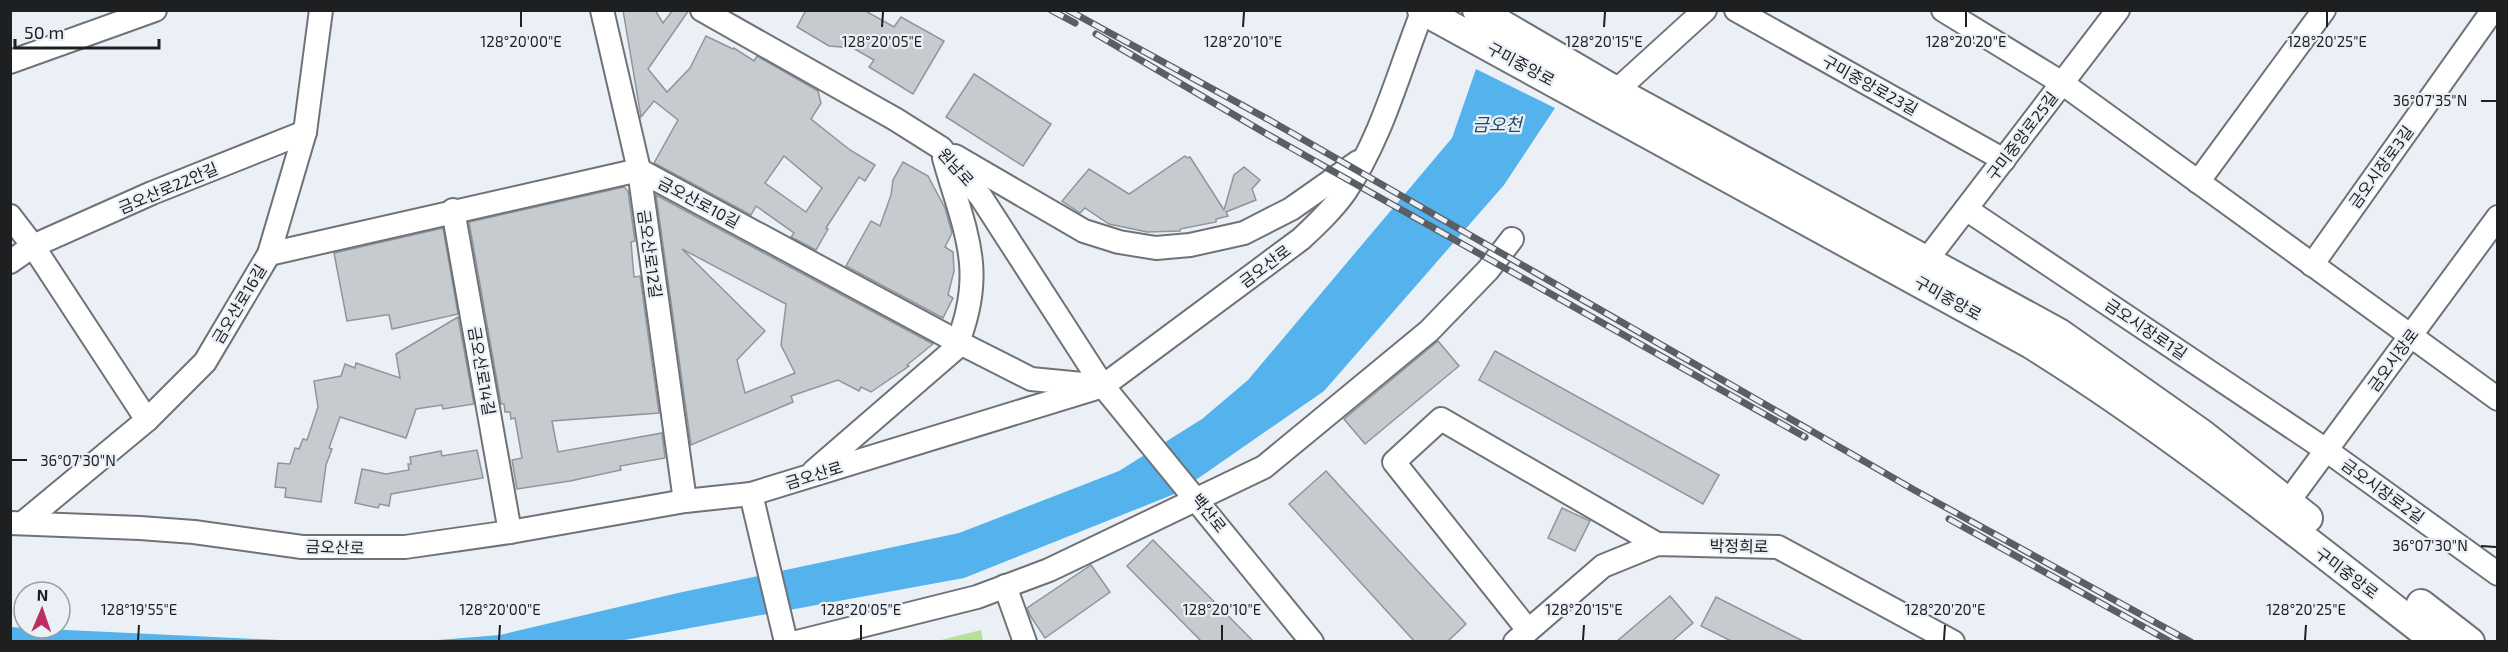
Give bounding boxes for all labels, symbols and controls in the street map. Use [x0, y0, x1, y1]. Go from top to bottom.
scale bar [15, 12, 159, 50]
text: 50 m [24, 21, 64, 43]
text: 128°20'00"E [480, 32, 562, 50]
text: 128°20'05"E [842, 32, 922, 50]
text: 128°20'10"E [1204, 32, 1282, 50]
text: 128°20'15"E [1565, 32, 1643, 50]
text: 128°20'20"E [1926, 32, 2006, 50]
text: 128°20'25"E [2287, 32, 2367, 50]
street label: 구미중앙로 [1484, 38, 1558, 89]
street label: 구미중앙로23길 [1819, 51, 1921, 119]
street label: 구미중앙로25길 [1982, 88, 2061, 184]
text: 36°07'35"N [2393, 91, 2467, 109]
water label: 금오천 [1472, 113, 1524, 135]
street label: 금오시장로3길 [2344, 122, 2417, 212]
street label: 원남로 [935, 144, 978, 190]
street label: 금오산로22안길 [115, 158, 220, 217]
street label: 금오산로10길 [655, 172, 743, 231]
street label: 금오산로12길 [635, 209, 666, 299]
street label: 금오산로 [1235, 240, 1294, 291]
street label: 금오산로16길 [207, 261, 270, 347]
street label: 구미중앙로 [1911, 271, 1985, 324]
street label: 금오시장로1길 [2102, 294, 2191, 363]
street label: 금오시장로 [2363, 324, 2422, 395]
street label: 금오산로14길 [465, 325, 500, 417]
text: 36°07'30"N [40, 451, 116, 469]
street label: 금오시장로2길 [2338, 454, 2428, 527]
street label: 금오산로 [783, 457, 845, 492]
street label: 백산로 [1188, 490, 1231, 536]
street label: 박정희로 [1709, 535, 1769, 556]
street label: 금오산로 [305, 536, 365, 557]
text: 36°07'30"N [2392, 536, 2468, 554]
street label: 구미중앙로 [2312, 543, 2383, 603]
north arrow [12, 580, 72, 640]
text: N [36, 585, 49, 604]
text: 128°19'55"E [101, 600, 177, 618]
text: 128°20'00"E [459, 600, 541, 618]
text: 128°20'05"E [821, 600, 901, 618]
text: 128°20'10"E [1183, 600, 1261, 618]
text: 128°20'15"E [1545, 600, 1623, 618]
text: 128°20'20"E [1905, 600, 1985, 618]
text: 128°20'25"E [2266, 600, 2346, 618]

